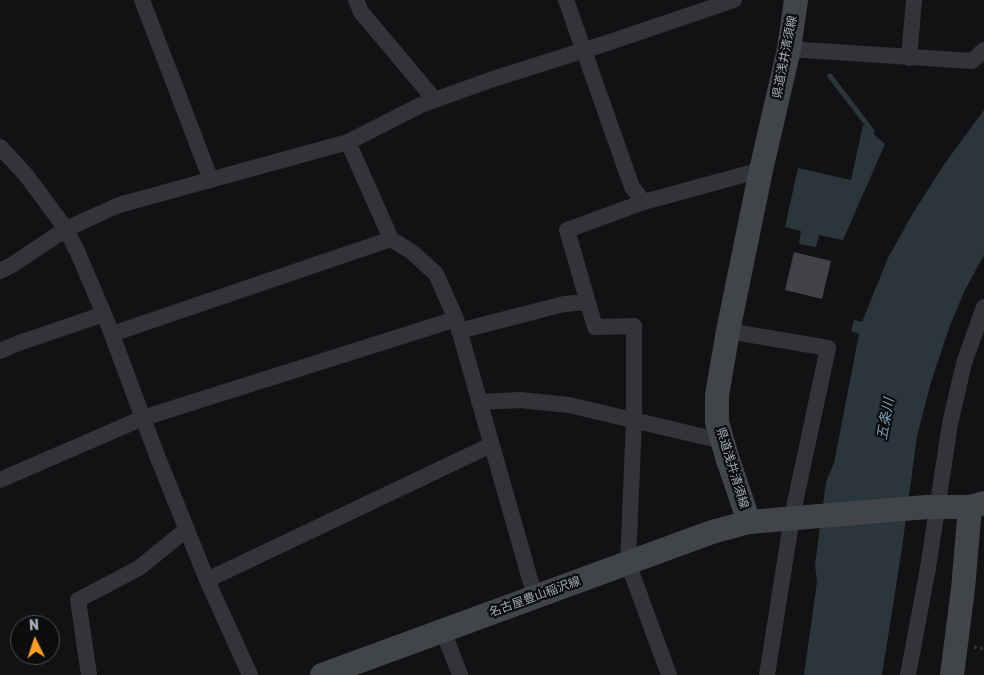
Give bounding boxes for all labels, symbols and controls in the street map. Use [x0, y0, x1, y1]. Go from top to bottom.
street label: 県道浅井清須線 [770, 14, 800, 100]
water label: 五条川 [874, 397, 898, 441]
street label: 県道浅井清須線 [713, 426, 751, 510]
street label: 名古屋豊山稲沢線 [487, 574, 583, 620]
north arrow [10, 615, 60, 665]
text: N [28, 617, 40, 634]

